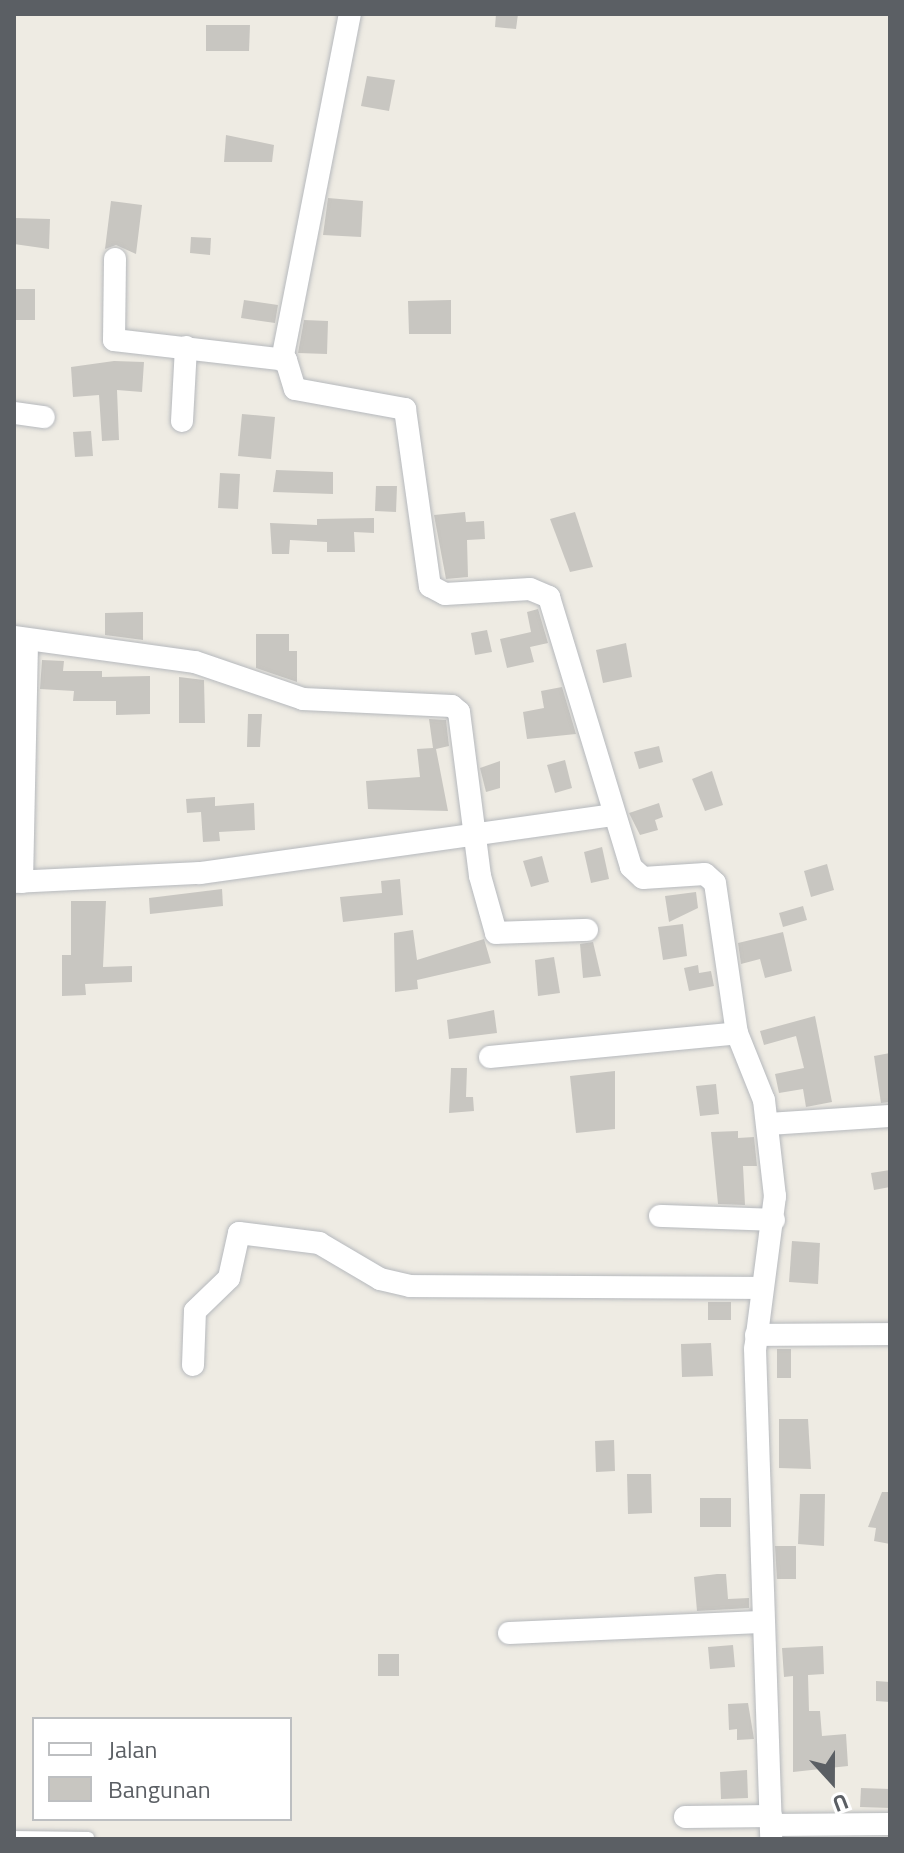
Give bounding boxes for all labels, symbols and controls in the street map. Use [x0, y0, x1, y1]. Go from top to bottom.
legend [32, 1717, 292, 1821]
text: Jalan [108, 1731, 157, 1767]
north arrow [792, 1741, 872, 1821]
text: Bangunan [108, 1771, 211, 1807]
text: U [828, 1785, 853, 1822]

